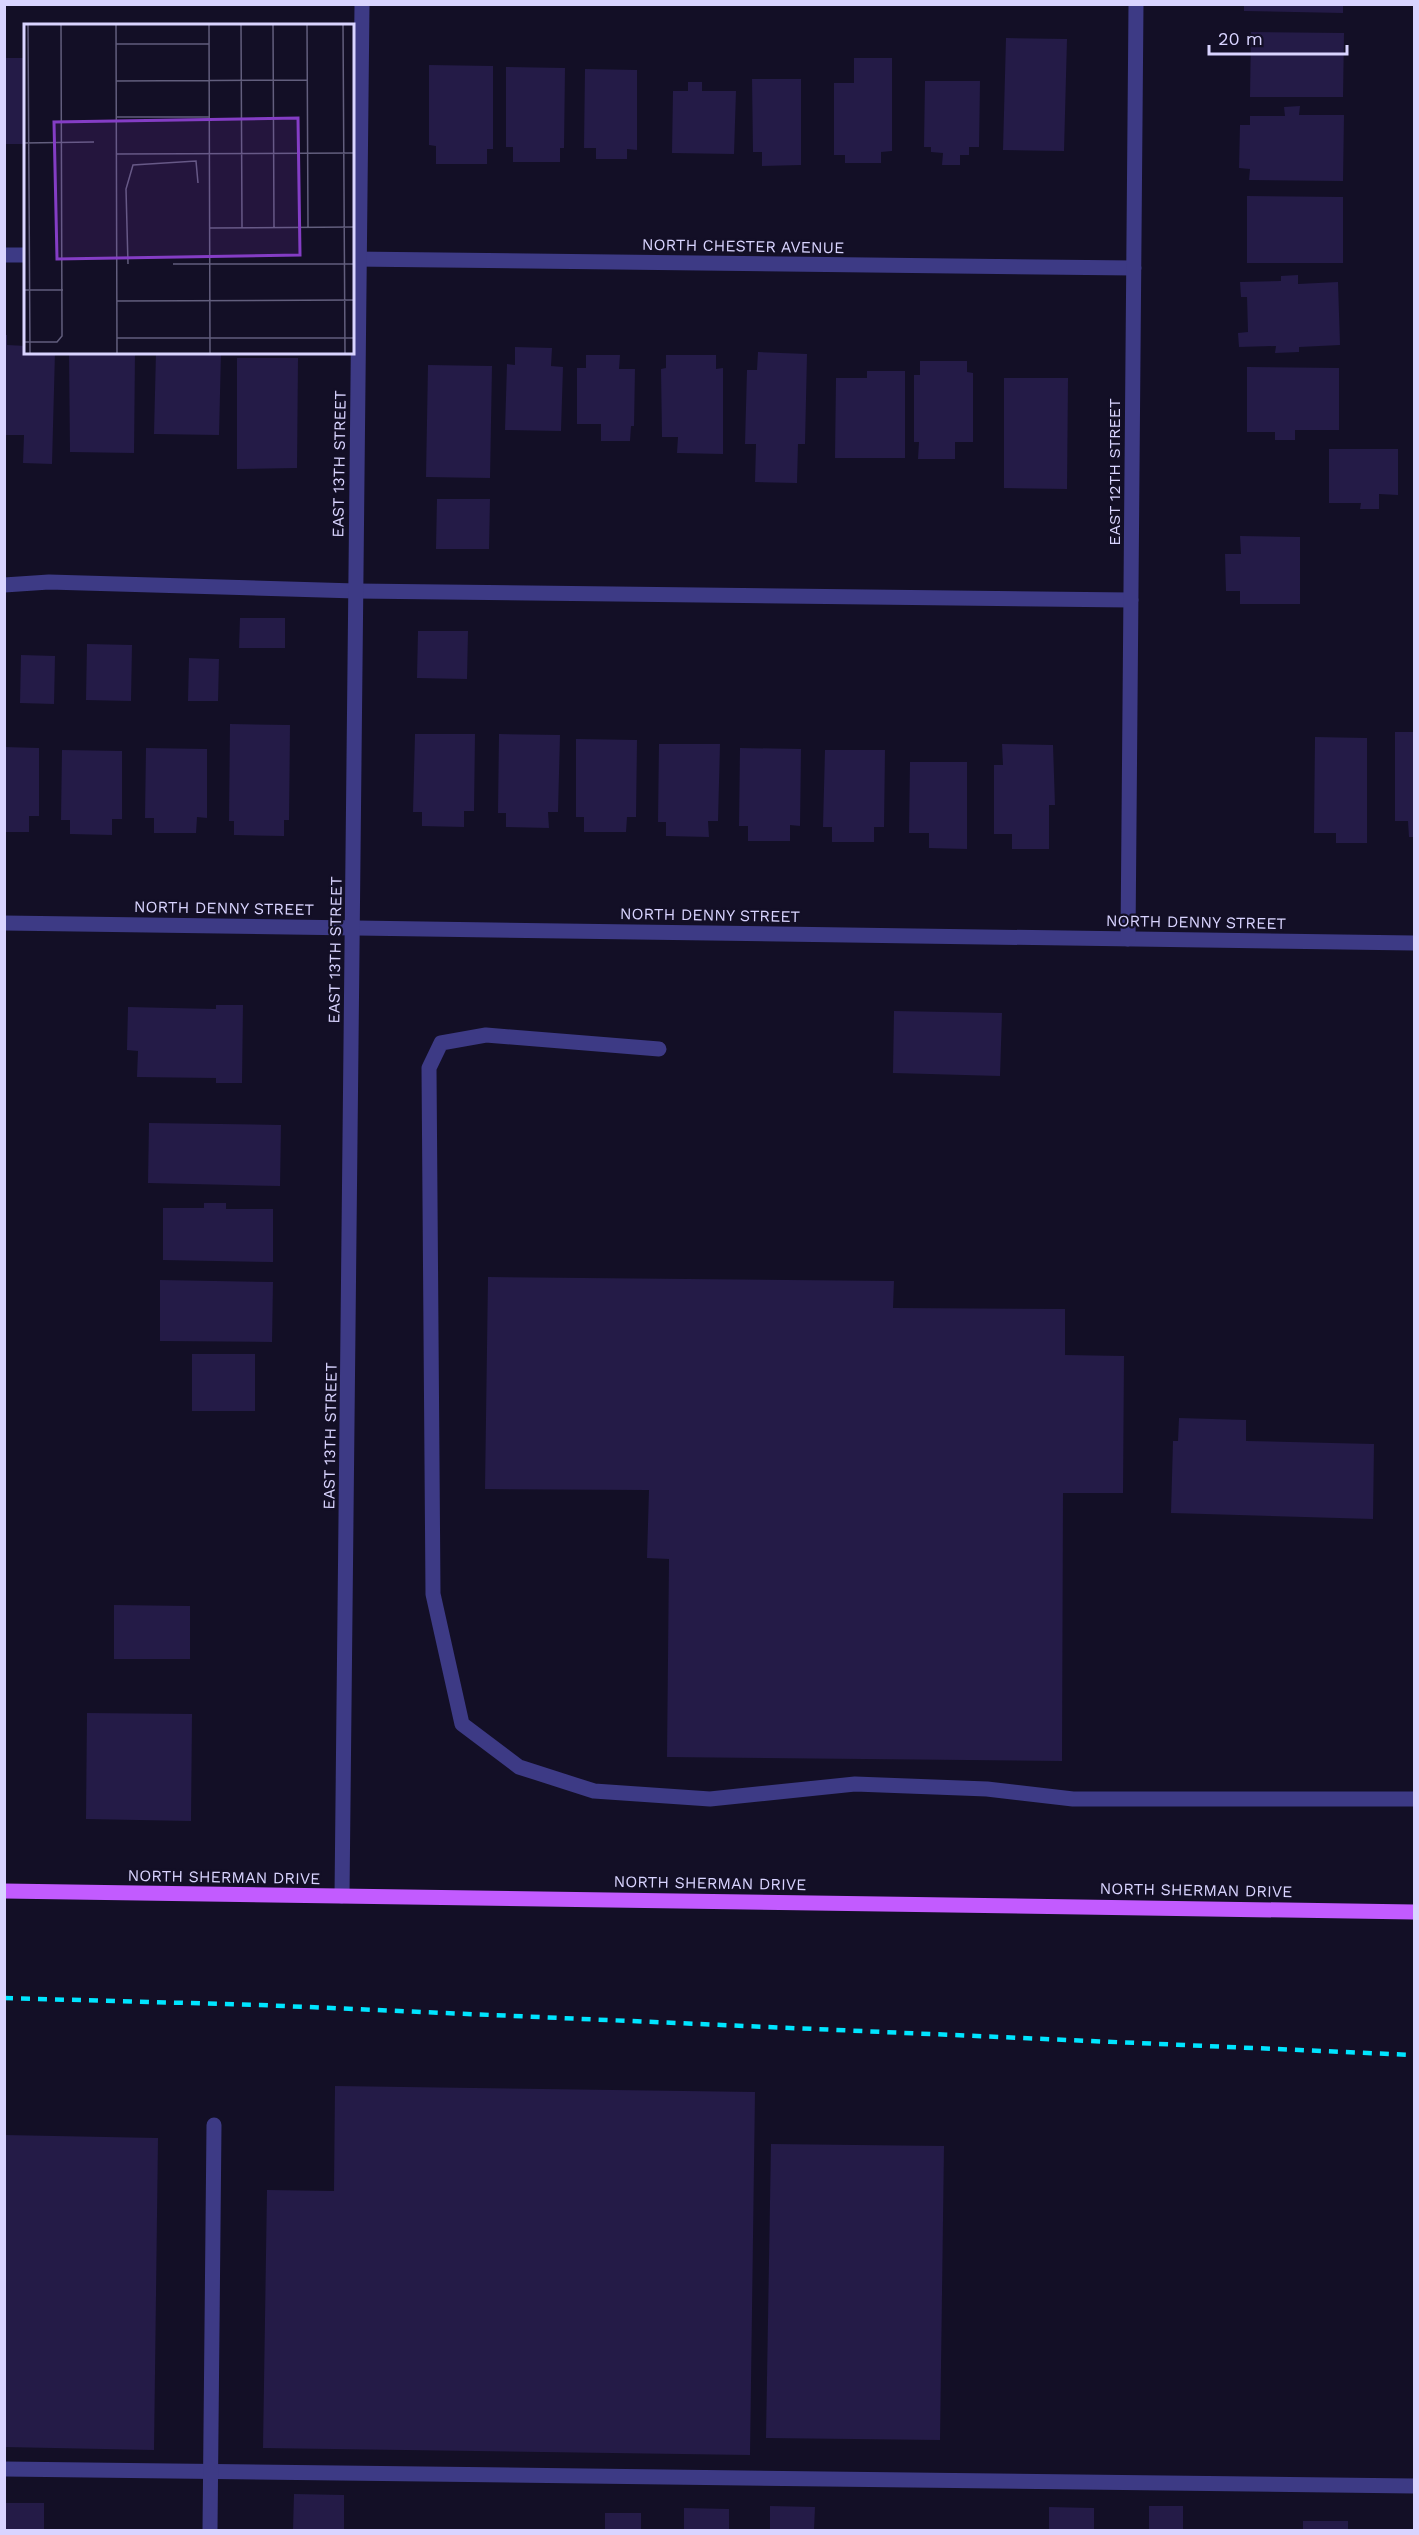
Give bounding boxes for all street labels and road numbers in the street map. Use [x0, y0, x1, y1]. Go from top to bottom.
street label: NORTH CHESTER AVENUE [642, 235, 844, 257]
street label: EAST 13TH STREET [328, 390, 350, 538]
street label: EAST 12TH STREET [1105, 398, 1124, 546]
street label: EAST 13TH STREET [324, 876, 346, 1024]
street label: NORTH DENNY STREET [134, 897, 315, 919]
street label: NORTH DENNY STREET [620, 904, 801, 926]
street label: NORTH DENNY STREET [1106, 911, 1287, 933]
street label: EAST 13TH STREET [319, 1362, 341, 1510]
street label: NORTH SHERMAN DRIVE [128, 1866, 320, 1888]
street label: NORTH SHERMAN DRIVE [614, 1872, 806, 1894]
street label: NORTH SHERMAN DRIVE [1100, 1879, 1292, 1901]

